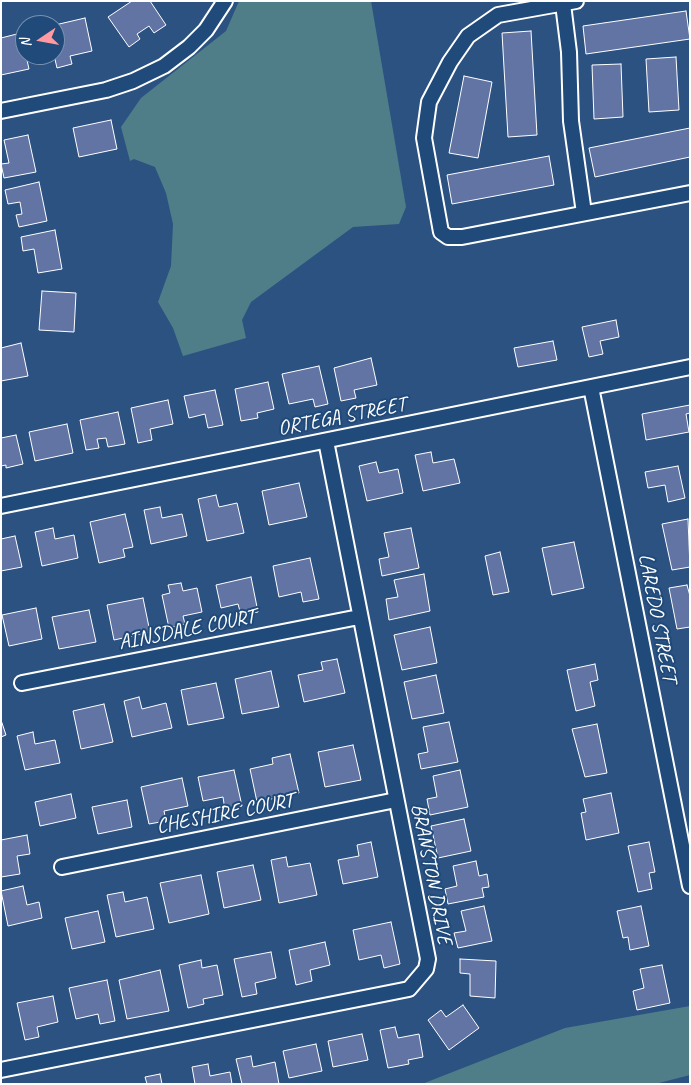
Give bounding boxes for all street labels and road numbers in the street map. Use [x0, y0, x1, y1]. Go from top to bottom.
street label: ORTEGA STREET [276, 392, 408, 442]
street label: LAREDO STREET [632, 552, 682, 684]
street label: AINSDALE COURT [116, 604, 258, 656]
street label: CHESHIRE COURT [154, 788, 296, 840]
street label: BRANSTON DRIVE [405, 801, 457, 947]

